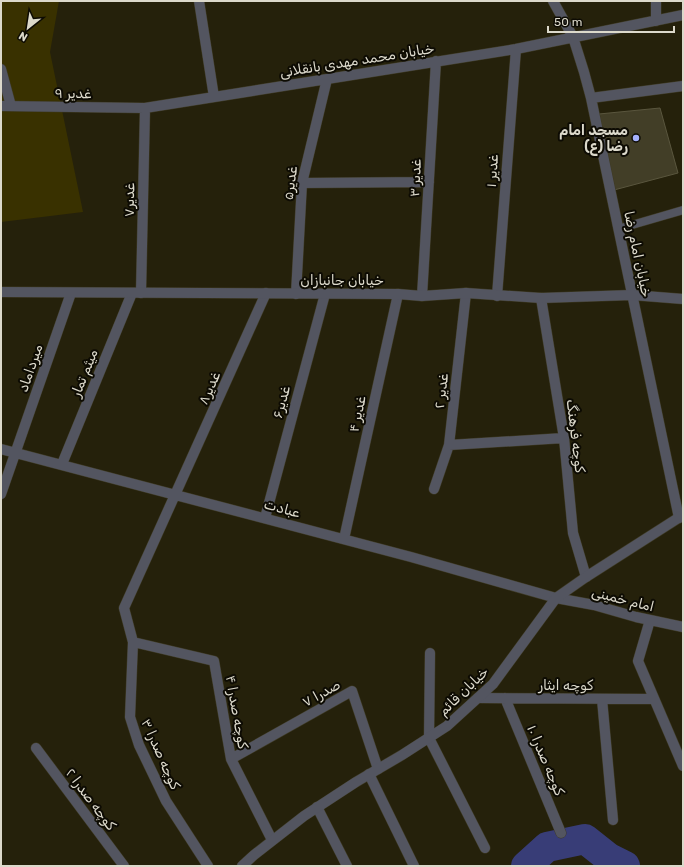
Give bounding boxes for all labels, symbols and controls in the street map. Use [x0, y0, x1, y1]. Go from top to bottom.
north arrow [8, 8, 48, 48]
scale bar [548, 8, 674, 34]
text: 50 m [554, 15, 582, 29]
text: N [17, 29, 30, 44]
street label: خیابان محمد مهدی بانقلانی [279, 40, 436, 81]
street label: غدیر ۹ [54, 85, 92, 102]
place label: مسجد امام رضا (ع) [559, 122, 628, 156]
marker: مسجد امام رضا (ع) [631, 133, 641, 143]
street label: غدیر ۱ [483, 153, 502, 188]
street label: غدیر ۳ [406, 158, 425, 197]
street label: غدیر۵ [280, 165, 301, 201]
street label: غدیر۷ [121, 182, 138, 217]
street label: خیابان امام رضا [619, 210, 655, 299]
street label: خیابان جانبازان [300, 272, 384, 289]
street label: میرداماد [14, 342, 47, 394]
street label: میثم تمار [67, 347, 102, 401]
street label: غدیر۸ [195, 369, 224, 407]
street label: غدیر ۲ [431, 372, 452, 410]
street label: غدیر۶ [269, 384, 294, 420]
street label: غدیر ۴ [345, 394, 370, 434]
street label: کوچه فرهنگ [563, 398, 589, 475]
street label: عبادت [262, 496, 302, 522]
street label: امام خمینی [590, 584, 656, 616]
street label: خیابان قائم [435, 663, 492, 719]
street label: کوچه صدرا ۴ [222, 674, 251, 751]
street label: صدرا ۷ [299, 676, 344, 711]
street label: کوچه ایثار [538, 677, 594, 694]
street label: کوچه صدرا ۳ [137, 716, 184, 793]
street label: کوچه صدرا ۱۰ [523, 722, 568, 799]
street label: کوچه صدرا ۲ [62, 765, 120, 834]

